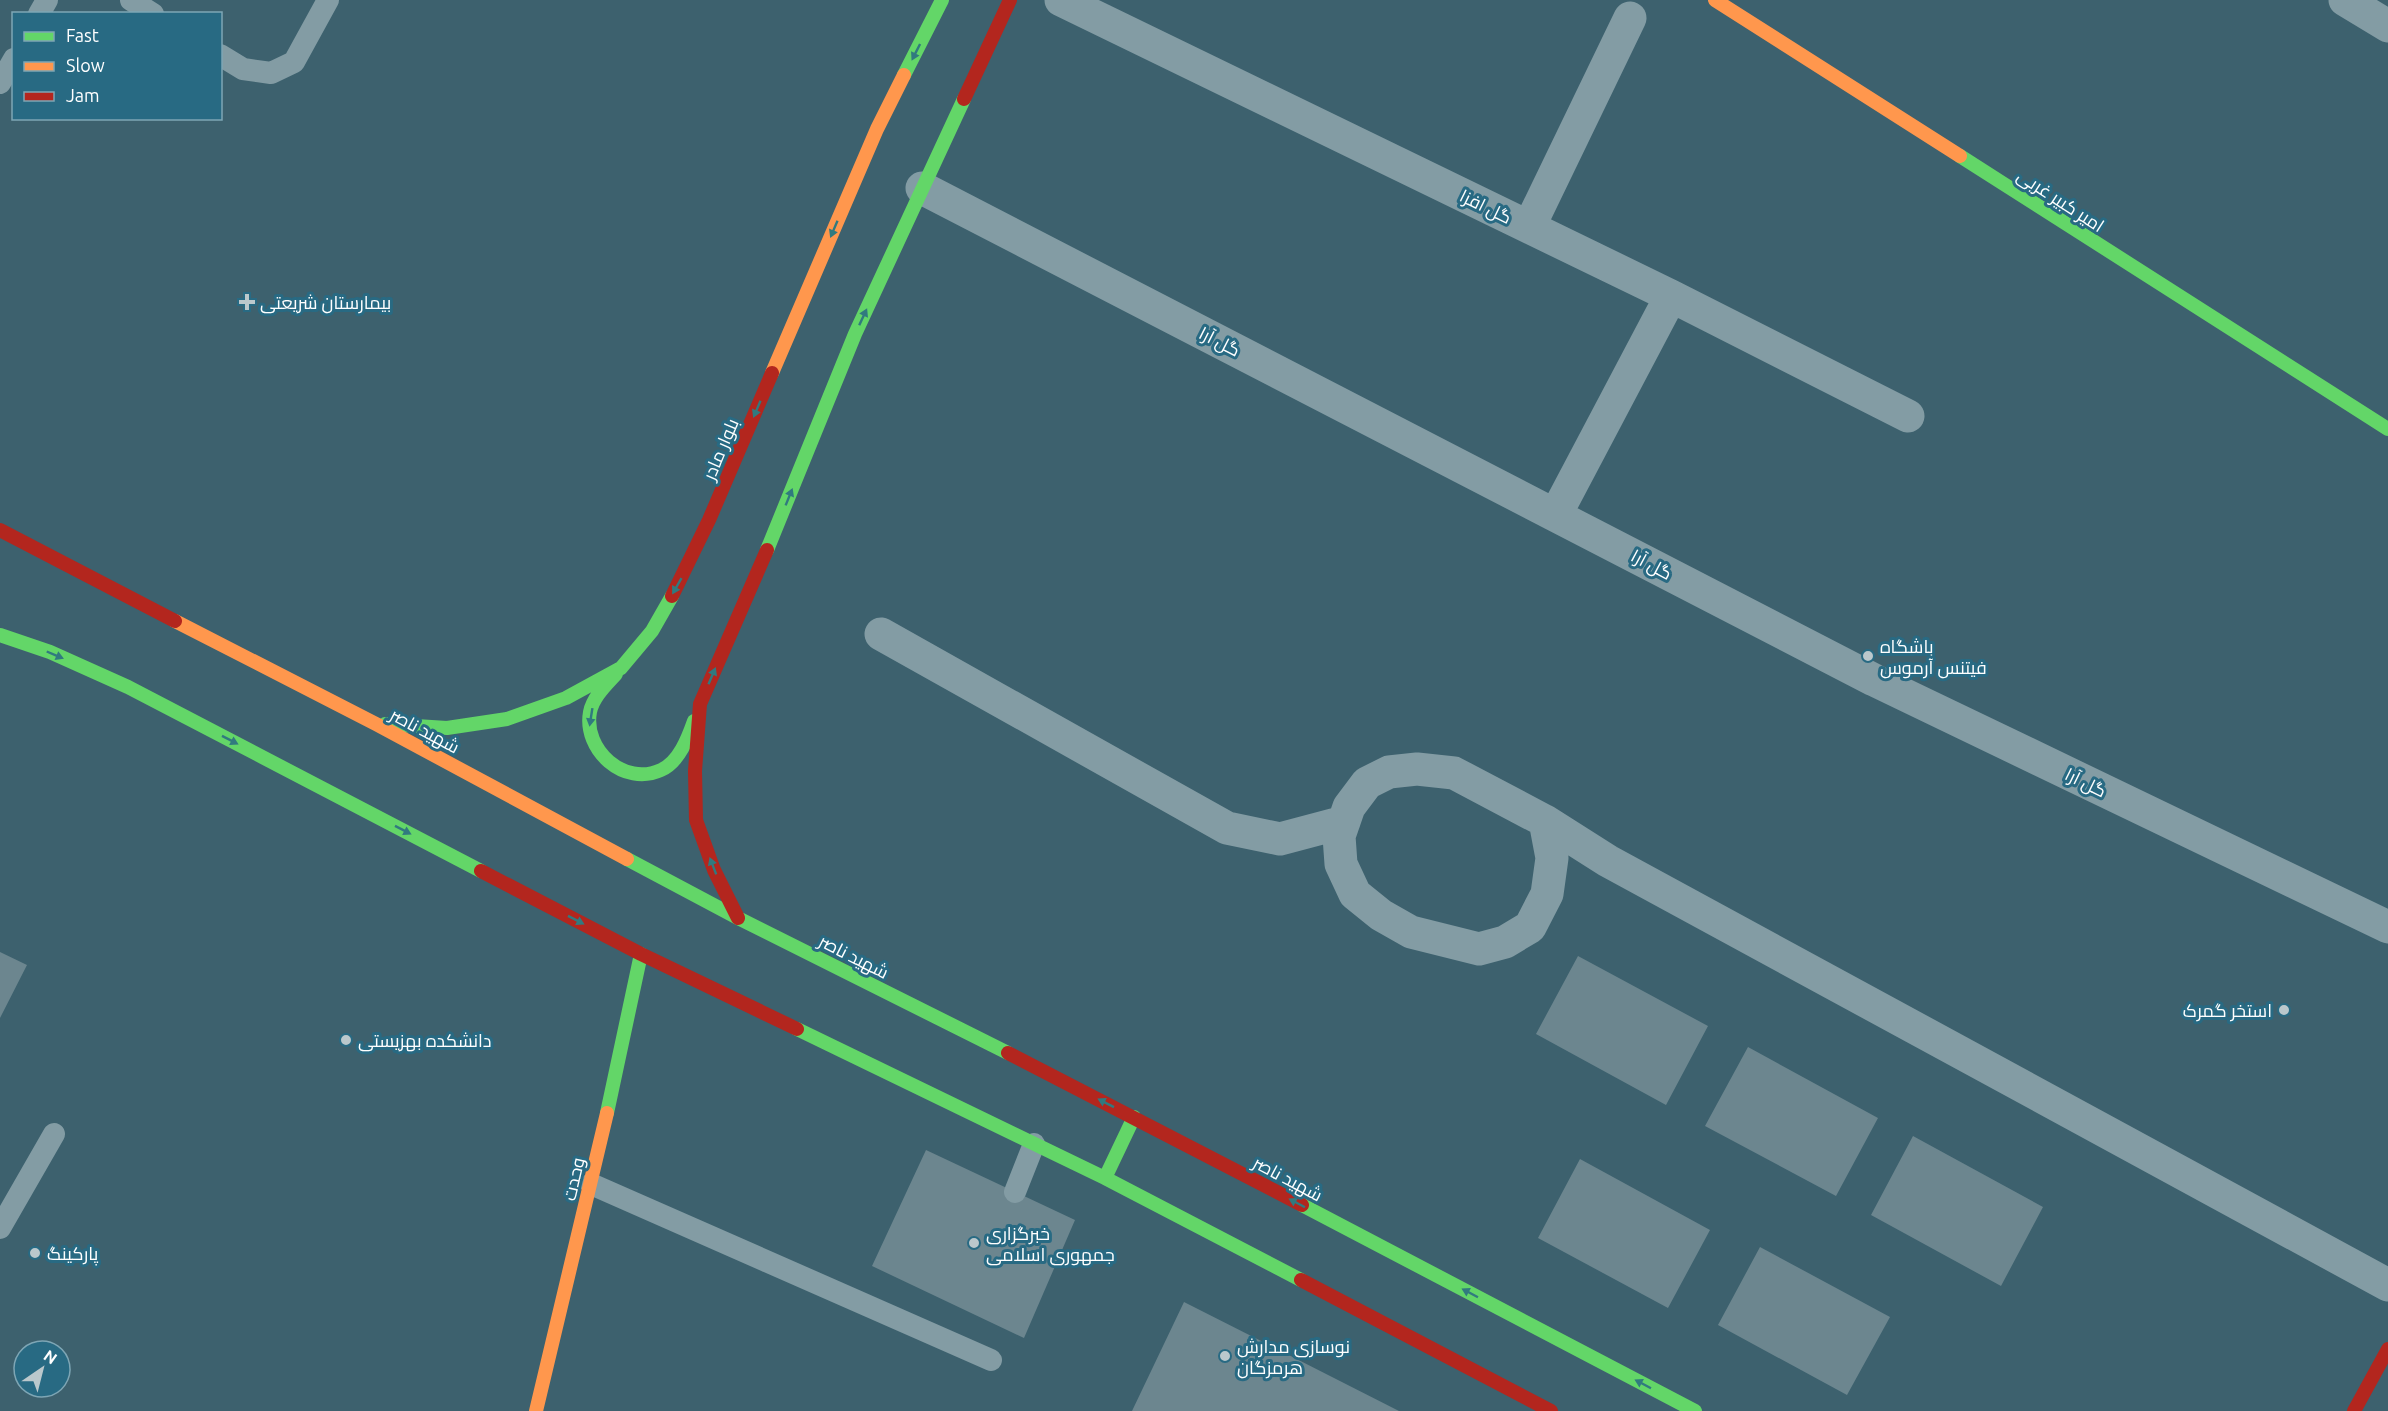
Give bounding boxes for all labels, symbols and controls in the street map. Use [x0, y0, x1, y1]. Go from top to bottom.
legend [12, 12, 222, 120]
text: Fast [66, 25, 99, 45]
one-way arrow [911, 44, 920, 61]
text: Slow [66, 55, 105, 75]
text: Jam [66, 85, 100, 105]
street label: امیر کبیر غربی [2013, 165, 2108, 237]
street label: گل افزا [1456, 185, 1515, 229]
one-way arrow [829, 221, 839, 239]
place label: بیمارستان شریعتی [260, 292, 391, 314]
marker: بیمارستان شریعتی [238, 293, 256, 311]
one-way arrow [858, 307, 868, 325]
street label: گل آرا [1195, 322, 1244, 362]
one-way arrow [752, 400, 762, 418]
street label: بلوار مادر [698, 415, 744, 484]
one-way arrow [784, 487, 794, 505]
street label: گل آرا [1627, 545, 1676, 585]
one-way arrow [673, 578, 683, 595]
place label: باشگاه فیتنس آرموس [1880, 636, 1987, 679]
marker: باشگاه فیتنس آرموس [1861, 649, 1875, 663]
one-way arrow [46, 650, 64, 660]
one-way arrow [707, 667, 717, 685]
street label: شهید ناصر [385, 703, 463, 758]
one-way arrow [586, 708, 595, 727]
one-way arrow [221, 735, 239, 745]
street label: گل آرا [2061, 764, 2110, 802]
one-way arrow [394, 825, 412, 835]
one-way arrow [708, 856, 718, 874]
one-way arrow [568, 915, 585, 925]
street label: شهید ناصر [814, 930, 892, 984]
place label: استخر گمرک [2183, 1000, 2272, 1022]
marker: استخر گمرک [2277, 1003, 2291, 1017]
place label: دانشکده بهزیستی [358, 1030, 492, 1052]
marker: دانشکده بهزیستی [339, 1033, 353, 1047]
one-way arrow [1097, 1098, 1114, 1108]
street label: شهید ناصر [1248, 1151, 1326, 1206]
street label: وحدت [558, 1155, 590, 1203]
one-way arrow [1289, 1198, 1306, 1208]
place label: خبرگزاری جمهوری اسلامی [986, 1223, 1115, 1266]
marker: خبرگزاری جمهوری اسلامی [967, 1236, 981, 1250]
place label: پارکینگ [47, 1243, 99, 1266]
marker: پارکینگ [28, 1246, 42, 1260]
one-way arrow [1461, 1289, 1479, 1299]
place label: نوسازی مدارش هرمزگان [1237, 1336, 1350, 1379]
north arrow [12, 1339, 72, 1399]
text: N [41, 1346, 61, 1368]
marker: نوسازی مدارش هرمزگان [1218, 1349, 1232, 1363]
one-way arrow [1634, 1379, 1651, 1389]

